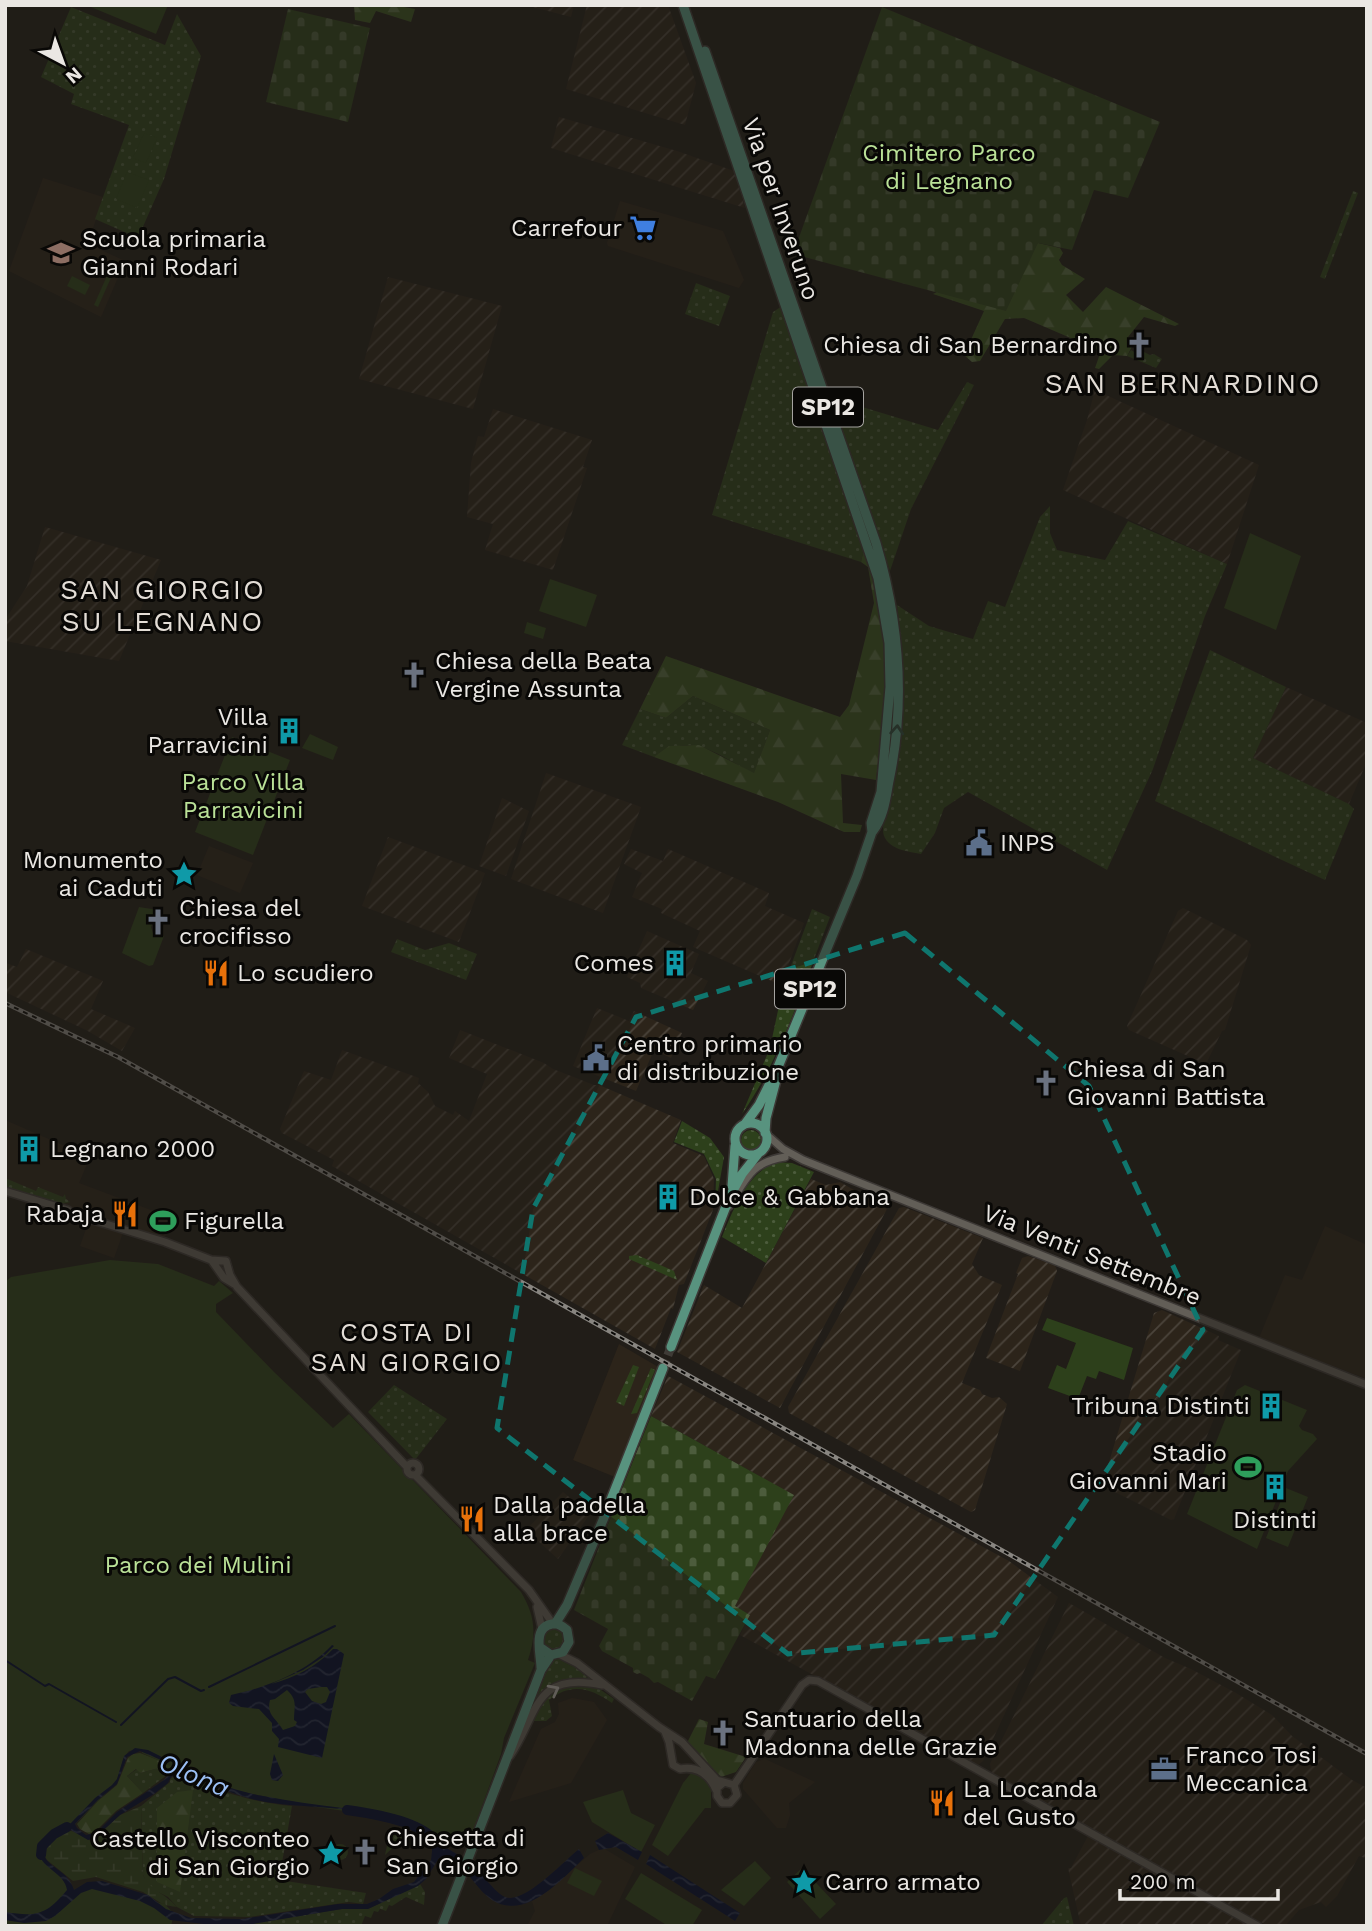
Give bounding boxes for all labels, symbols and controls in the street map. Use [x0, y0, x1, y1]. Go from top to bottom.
north arrow [28, 28, 98, 98]
text: N [61, 62, 87, 89]
street label: Via per Inveruno [737, 114, 825, 304]
park label: Cimitero Parco di Legnano [862, 139, 1036, 195]
supermarket icon: Carrefour [628, 213, 658, 243]
place label: Carrefour [511, 214, 622, 242]
place label: Scuola primaria Gianni Rodari [82, 225, 266, 281]
school or university icon: Scuola primaria Gianni Rodari [46, 238, 76, 268]
church icon: Chiesa di San Bernardino [1124, 330, 1154, 360]
place label: Chiesa di San Bernardino [823, 331, 1118, 359]
district label: SAN BERNARDINO [1045, 367, 1321, 400]
road number: SP12 [793, 388, 863, 426]
district label: SAN GIORGIO SU LEGNANO [60, 573, 266, 638]
place label: Chiesa della Beata Vergine Assunta [435, 647, 651, 703]
church icon: Chiesa della Beata Vergine Assunta [399, 660, 429, 690]
place label: Villa Parravicini [147, 703, 268, 759]
building icon: Villa Parravicini [274, 716, 304, 746]
one-way arrow [889, 724, 904, 735]
park label: Parco Villa Parravicini [181, 768, 305, 824]
public building icon: INPS [964, 828, 994, 858]
place label: INPS [1000, 829, 1055, 857]
place label: Monumento ai Caduti [23, 846, 163, 902]
place icon: Monumento ai Caduti [169, 859, 199, 889]
place label: Chiesa del crocifisso [179, 894, 301, 950]
church icon: Chiesa del crocifisso [143, 907, 173, 937]
building icon: Comes [660, 948, 690, 978]
place label: Comes [574, 949, 654, 977]
restaurant icon: Lo scudiero [201, 958, 231, 988]
place label: Lo scudiero [237, 959, 374, 987]
road number: SP12 [775, 970, 845, 1008]
place label: Centro primario di distribuzione [617, 1030, 802, 1086]
public building icon: Centro primario di distribuzione [581, 1043, 611, 1073]
place label: Chiesa di San Giovanni Battista [1067, 1055, 1265, 1111]
church icon: Chiesa di San Giovanni Battista [1031, 1068, 1061, 1098]
building icon: Legnano 2000 [14, 1134, 44, 1164]
place label: Legnano 2000 [50, 1135, 215, 1163]
building icon: Dolce & Gabbana [653, 1182, 683, 1212]
place label: Dolce & Gabbana [689, 1183, 890, 1211]
street label: Via Venti Settembre [979, 1198, 1205, 1312]
restaurant icon: Rabaja [110, 1199, 140, 1229]
place label: Rabaja [26, 1200, 104, 1228]
sports icon: Figurella [148, 1206, 178, 1236]
place label: Figurella [184, 1207, 284, 1235]
district label: COSTA DI SAN GIORGIO [311, 1317, 503, 1377]
building icon: Tribuna Distinti [1256, 1391, 1286, 1421]
place label: Tribuna Distinti [1071, 1392, 1250, 1420]
place label: Stadio Giovanni Mari [1069, 1439, 1227, 1495]
sports icon: Stadio Giovanni Mari [1233, 1452, 1263, 1482]
building icon: Distinti [1260, 1472, 1290, 1502]
place label: Dalla padella alla brace [493, 1491, 646, 1547]
restaurant icon: Dalla padella alla brace [457, 1504, 487, 1534]
place label: Distinti [1233, 1506, 1317, 1534]
park label: Parco dei Mulini [104, 1551, 292, 1579]
one-way arrow [547, 1685, 559, 1698]
place label: Santuario della Madonna delle Grazie [744, 1705, 997, 1761]
church icon: Santuario della Madonna delle Grazie [708, 1718, 738, 1748]
place label: Franco Tosi Meccanica [1185, 1741, 1317, 1797]
water label: Olona [154, 1747, 234, 1803]
office icon: Franco Tosi Meccanica [1149, 1754, 1179, 1784]
place label: La Locanda del Gusto [963, 1775, 1097, 1831]
restaurant icon: La Locanda del Gusto [927, 1788, 957, 1818]
place label: Chiesetta di San Giorgio [386, 1824, 525, 1880]
place label: Castello Visconteo di San Giorgio [92, 1825, 310, 1881]
church icon: Chiesetta di San Giorgio [350, 1837, 380, 1867]
place icon: Castello Visconteo di San Giorgio [316, 1838, 346, 1868]
scale bar [1120, 1857, 1278, 1901]
place icon: Carro armato [789, 1867, 819, 1897]
place label: Carro armato [825, 1868, 981, 1896]
text: 200 m [1130, 1869, 1196, 1894]

